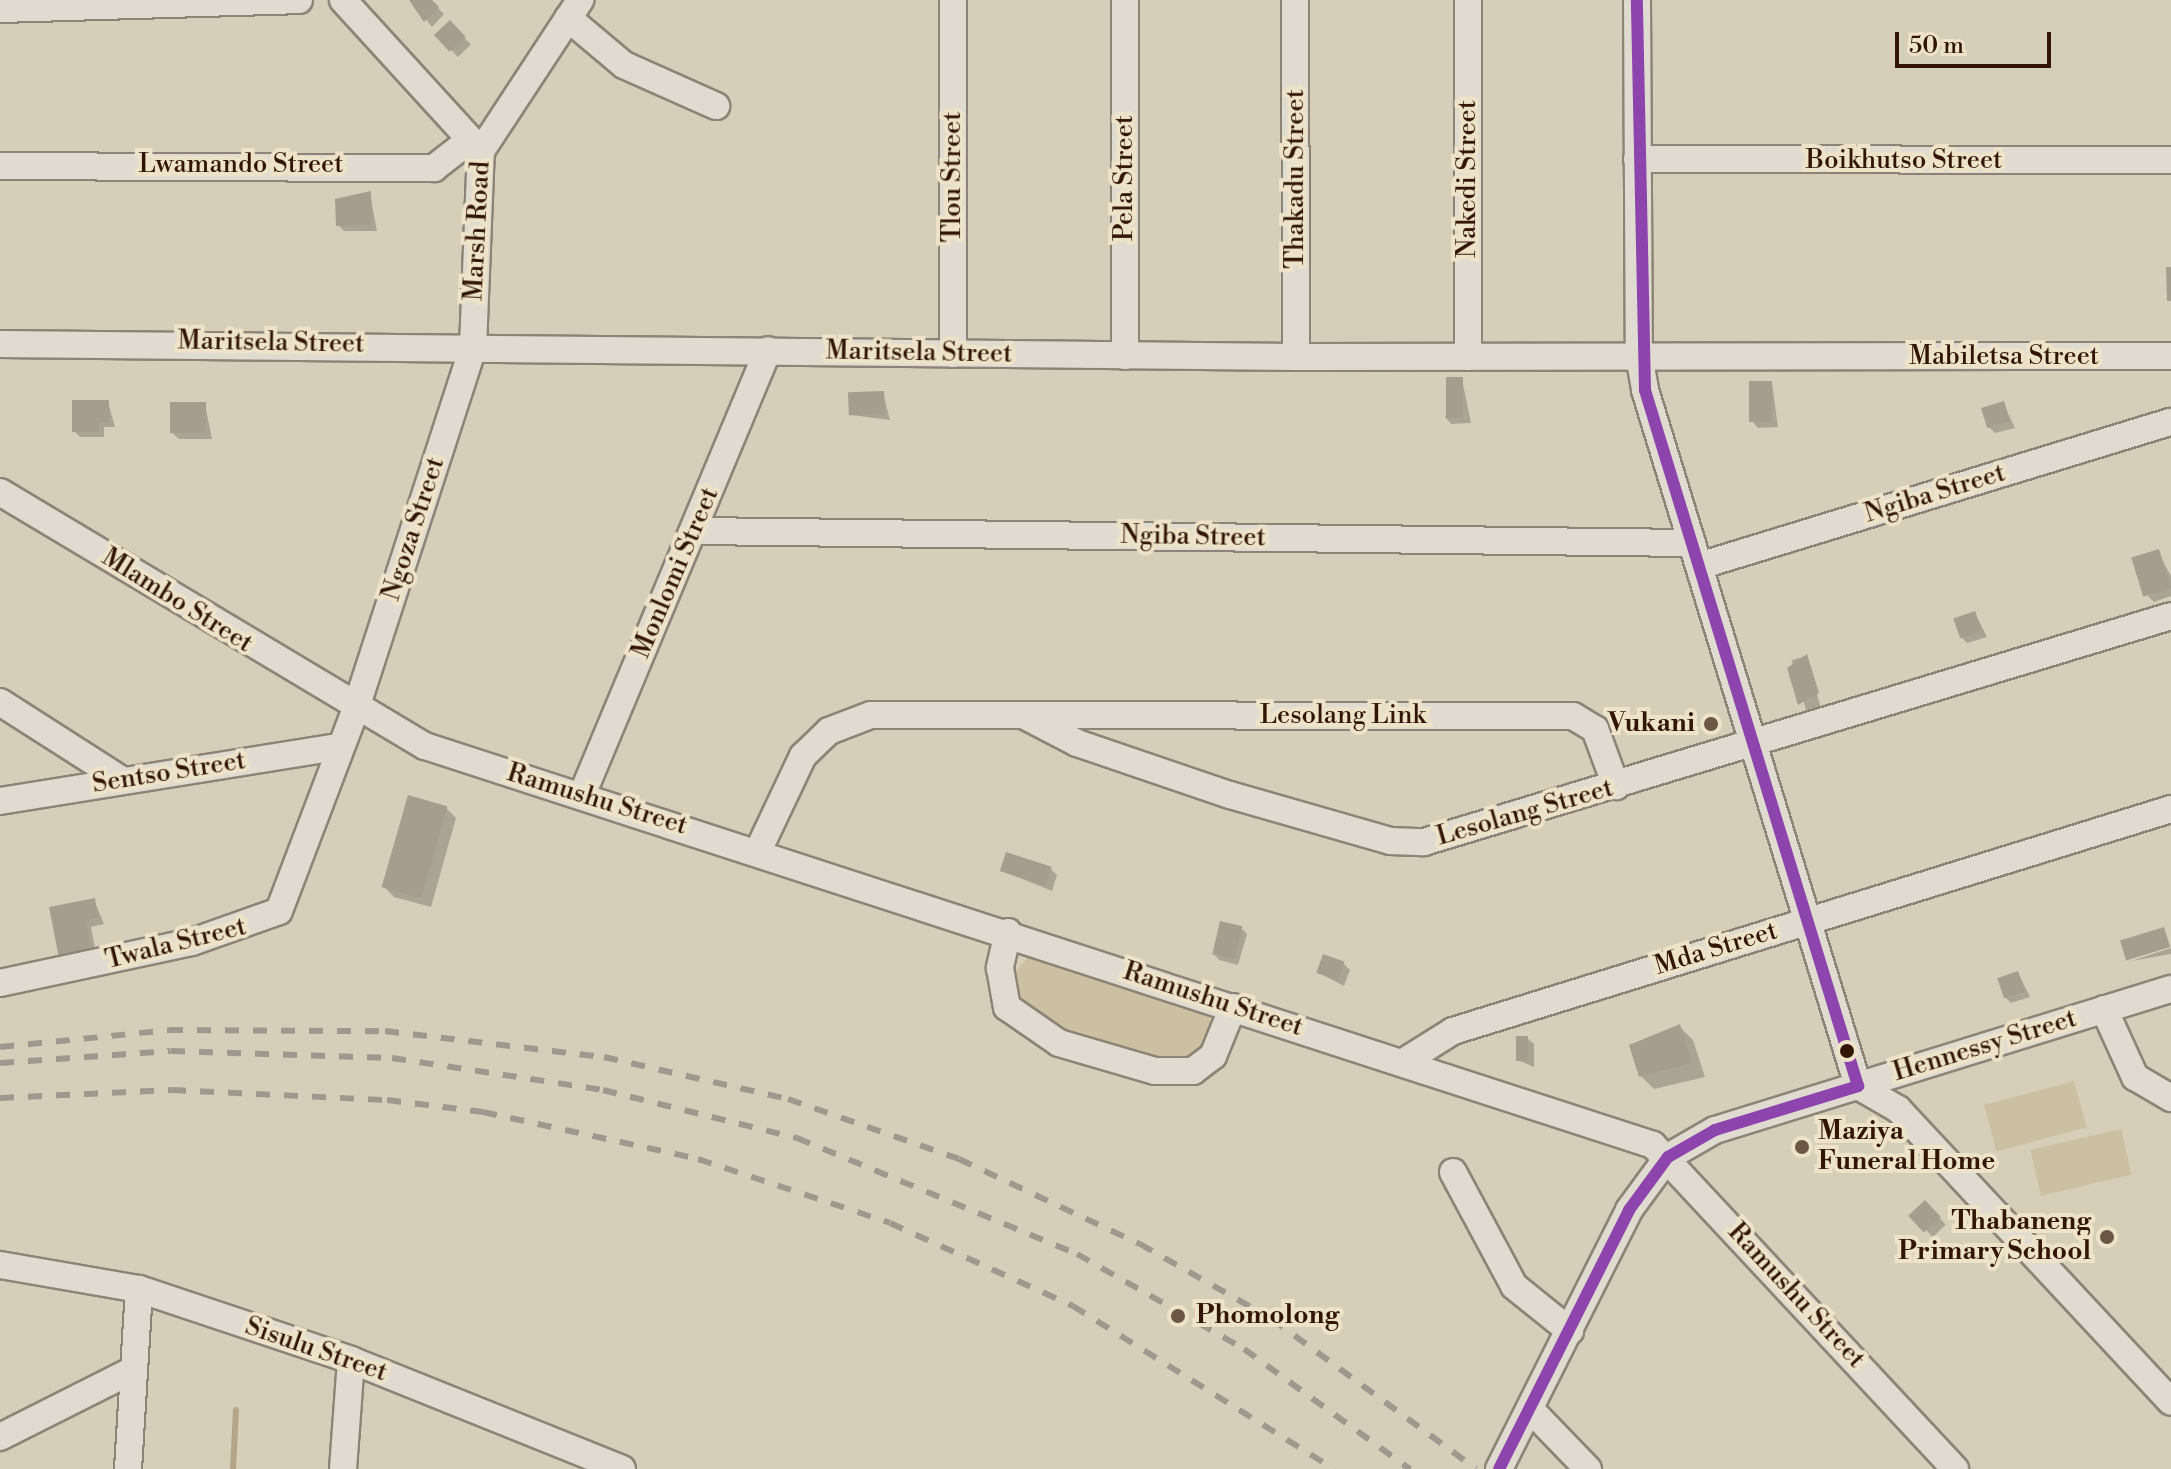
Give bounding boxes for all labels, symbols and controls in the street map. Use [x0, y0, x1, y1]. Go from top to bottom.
scale bar [1899, 16, 2055, 66]
text: 50 m [1909, 31, 1964, 61]
street label: Thakadu Street [1280, 89, 1312, 269]
street label: Nakedi Street [1452, 100, 1484, 258]
street label: Tlou Street [937, 112, 969, 242]
street label: Pela Street [1109, 115, 1141, 241]
street label: Boikhutso Street [1806, 145, 2002, 177]
street label: Lwamando Street [139, 149, 343, 181]
street label: Marsh Road [459, 160, 497, 302]
street label: Maritsela Street [177, 326, 365, 360]
street label: Maritsela Street [825, 336, 1013, 370]
street label: Mabiletsa Street [1909, 341, 2099, 373]
street label: Ngoza Street [376, 453, 452, 605]
street label: Ngiba Street [1861, 458, 2009, 530]
street label: Monlomi Street [626, 483, 726, 663]
street label: Ngiba Street [1120, 520, 1266, 554]
street label: Mlambo Street [96, 542, 258, 660]
street label: Lesolang Link [1260, 700, 1426, 732]
place label: Vukani [1608, 708, 1695, 740]
marker: Vukani [1702, 715, 1720, 733]
street label: Sentso Street [90, 745, 248, 801]
street label: Ramushu Street [503, 758, 691, 842]
street label: Lesolang Street [1433, 773, 1617, 853]
street label: Twala Street [102, 911, 250, 977]
street label: Mda Street [1651, 916, 1781, 982]
street label: Ramushu Street [1119, 956, 1307, 1044]
street label: Hennessy Street [1890, 1003, 2080, 1089]
unlabelled marker [1839, 1043, 1855, 1059]
place label: Maziya Funeral Home [1818, 1116, 1995, 1178]
marker: Maziya Funeral Home [1793, 1138, 1811, 1156]
place label: Thabaneng Primary School [1898, 1206, 2091, 1268]
street label: Ramushu Street [1721, 1217, 1871, 1375]
marker: Thabaneng Primary School [2098, 1228, 2116, 1246]
place label: Phomolong [1196, 1300, 1339, 1332]
marker: Phomolong [1167, 1305, 1189, 1327]
street label: Sisulu Street [241, 1311, 391, 1389]

